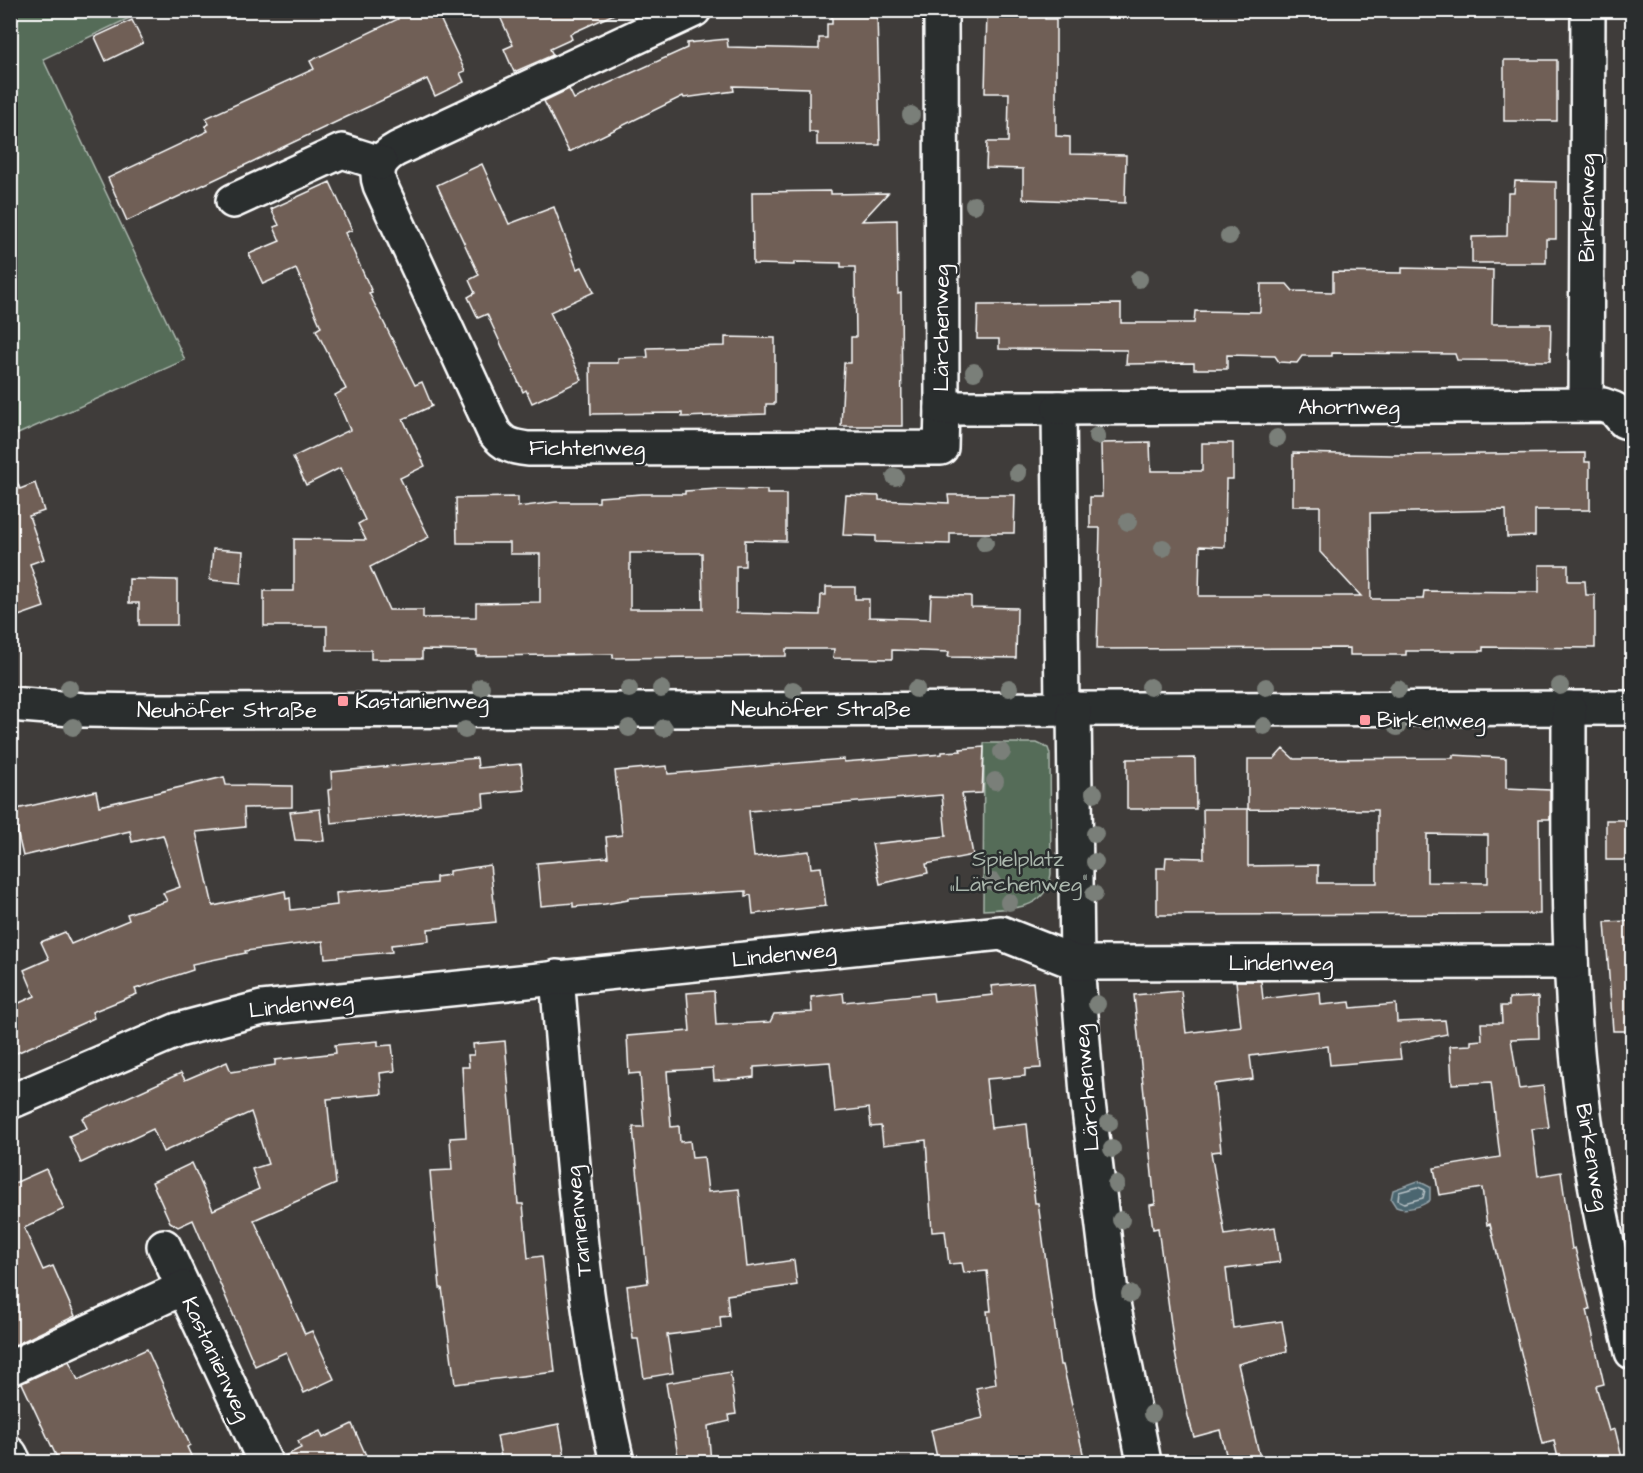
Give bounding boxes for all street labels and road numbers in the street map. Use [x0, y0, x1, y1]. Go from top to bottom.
street label: Birkenweg [1572, 154, 1604, 262]
street label: Lärchenweg [926, 264, 958, 392]
street label: Ahornweg [1298, 392, 1400, 424]
street label: Fichtenweg [529, 433, 645, 465]
street label: Neuhöfer Straße [731, 694, 911, 725]
street label: Neuhöfer Straße [137, 695, 317, 726]
street label: Lindenweg [730, 934, 838, 977]
street label: Lindenweg [1229, 948, 1333, 980]
street label: Lindenweg [247, 983, 355, 1028]
street label: Lärchenweg [1066, 1023, 1109, 1153]
street label: Birkenweg [1566, 1101, 1617, 1213]
street label: Tannenweg [558, 1164, 601, 1278]
street label: Kastanienweg [173, 1292, 258, 1427]

